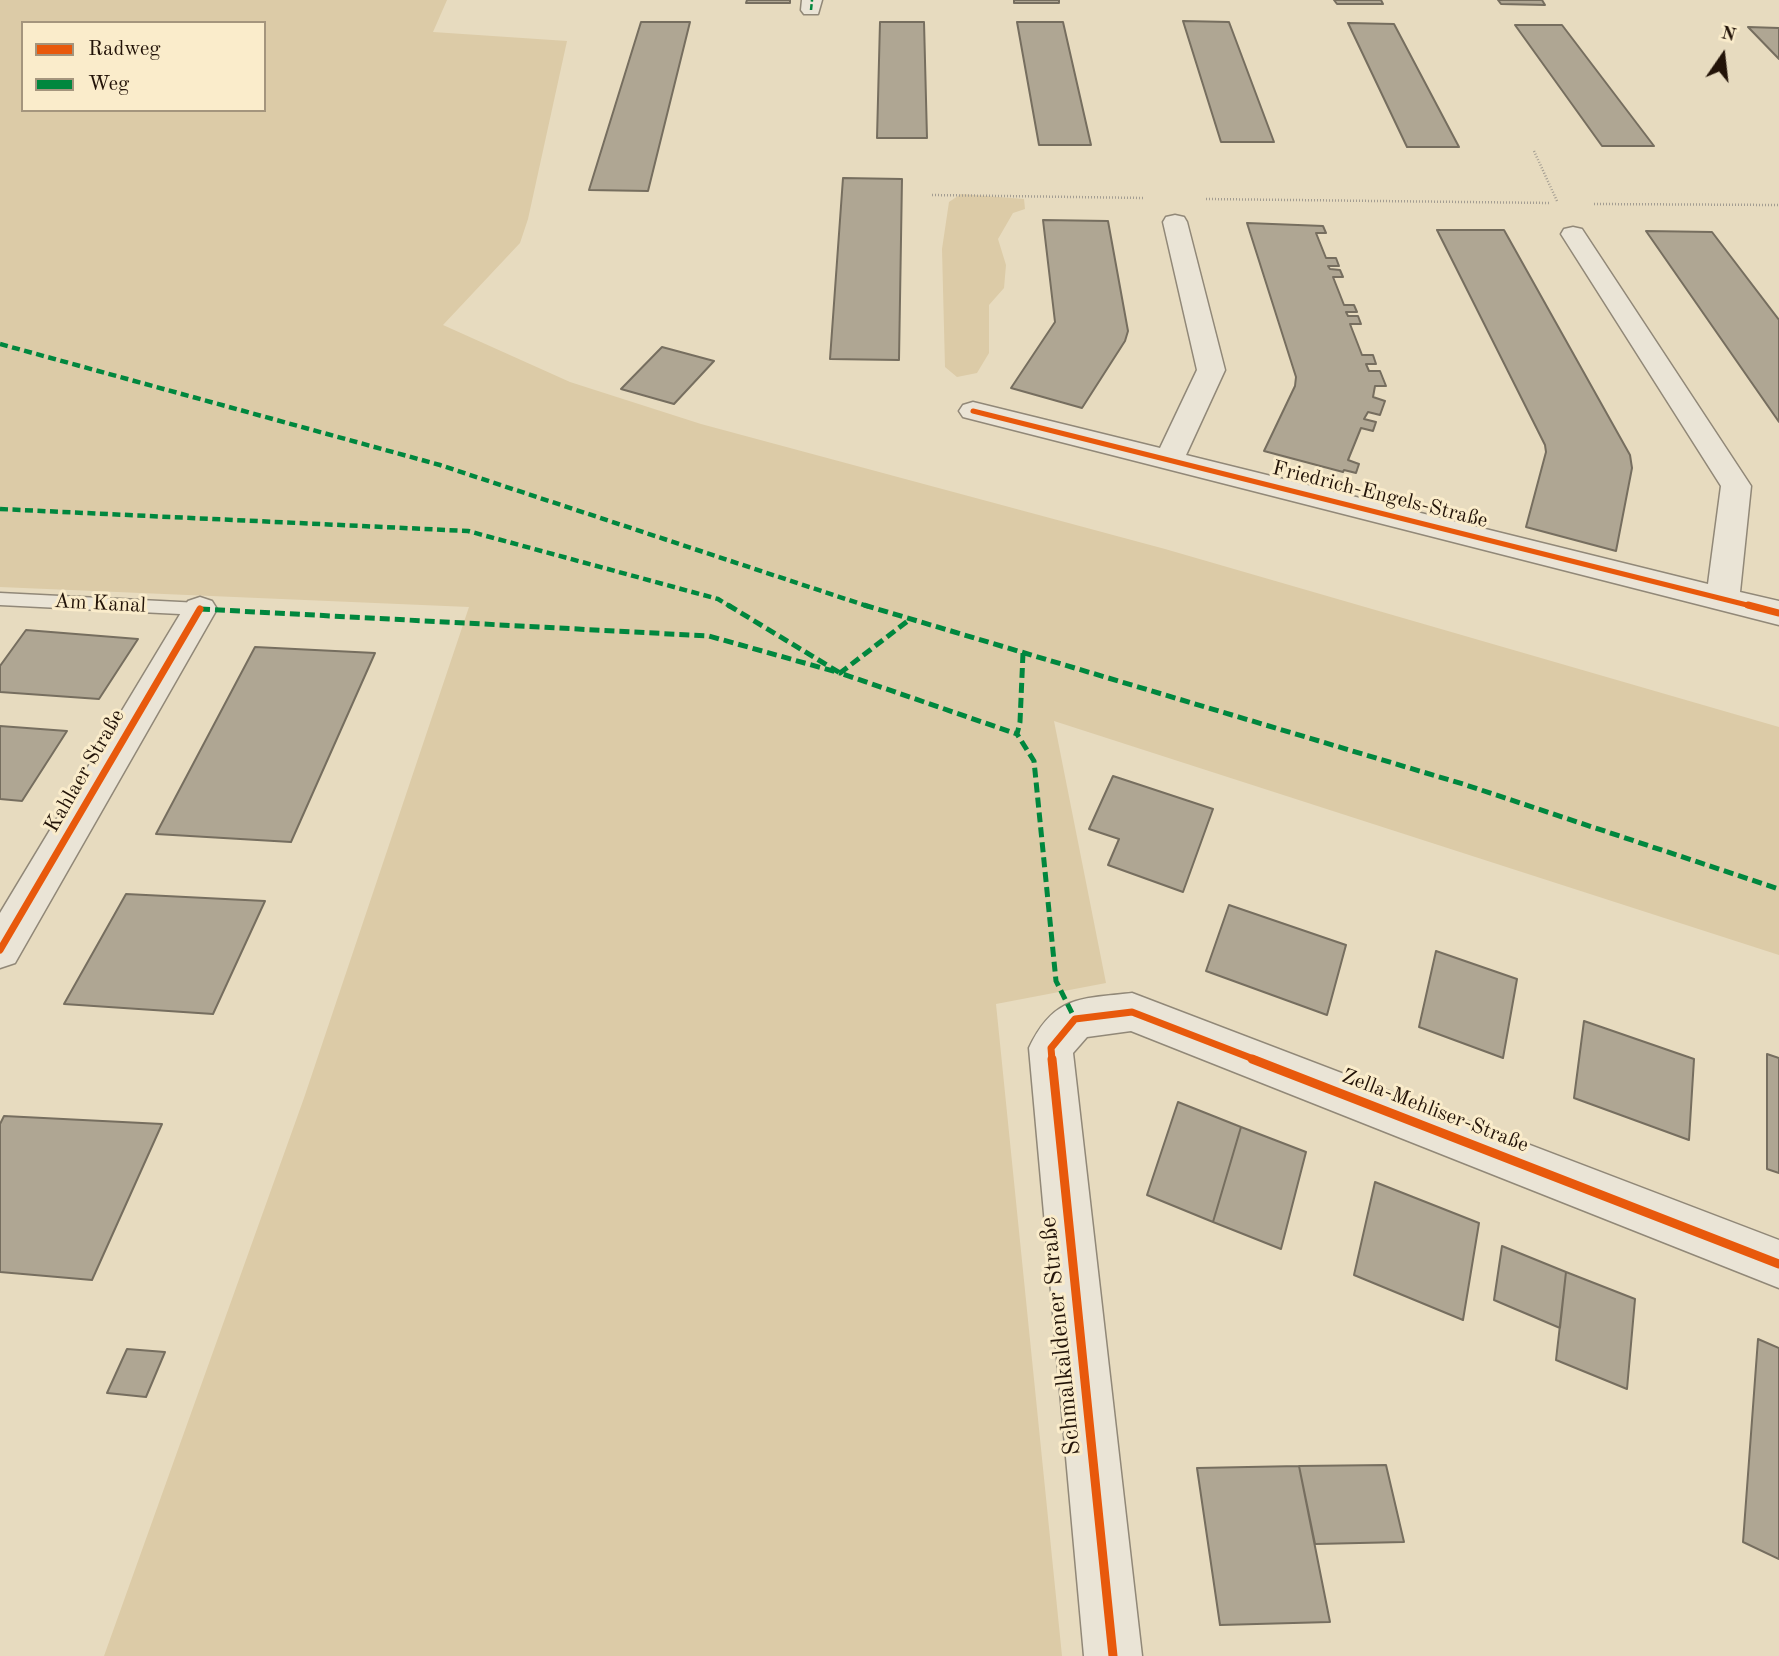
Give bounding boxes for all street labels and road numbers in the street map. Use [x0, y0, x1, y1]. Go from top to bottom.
street label: Friedrich-Engels-Straße [1270, 456, 1490, 534]
street label: Am Kanal [53, 589, 147, 619]
street label: Kahlaer Straße [40, 705, 130, 837]
street label: Zella-Mehliser-Straße [1338, 1064, 1532, 1158]
street label: Schmalkaldener Straße [1034, 1215, 1088, 1457]

